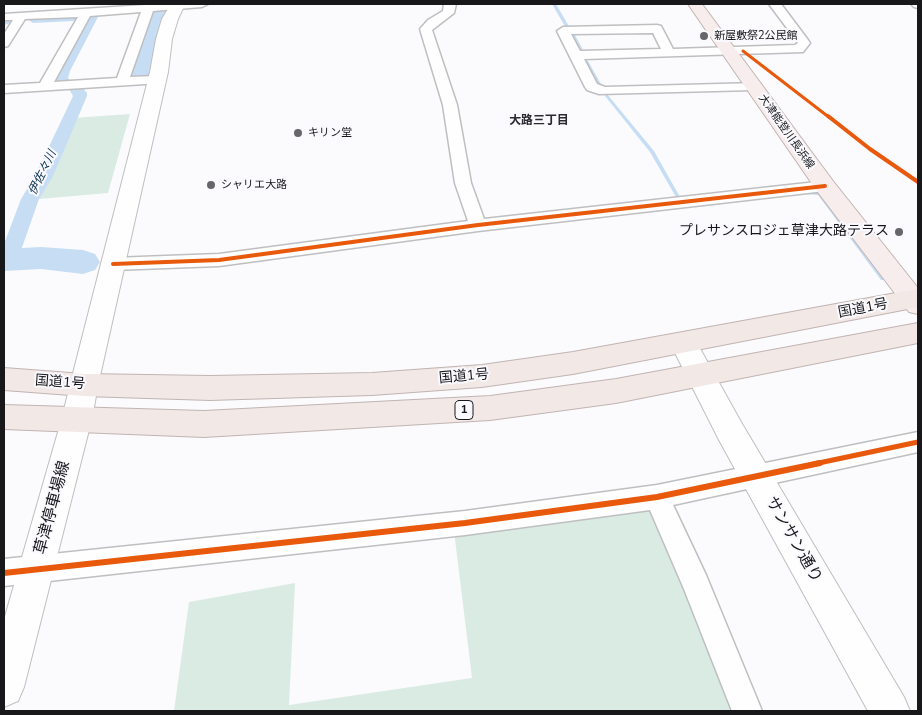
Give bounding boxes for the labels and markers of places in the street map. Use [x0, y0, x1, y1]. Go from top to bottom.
place label: 新屋敷祭2公民館 [714, 29, 798, 43]
marker: 新屋敷祭2公民館 [698, 30, 710, 42]
place label: キリン堂 [308, 126, 352, 140]
marker: キリン堂 [292, 127, 304, 139]
place label: シャリエ大路 [221, 178, 287, 192]
marker: シャリエ大路 [205, 179, 217, 191]
place label: プレサンスロジェ草津大路テラス [679, 224, 889, 240]
marker: プレサンスロジェ草津大路テラス [893, 226, 905, 238]

